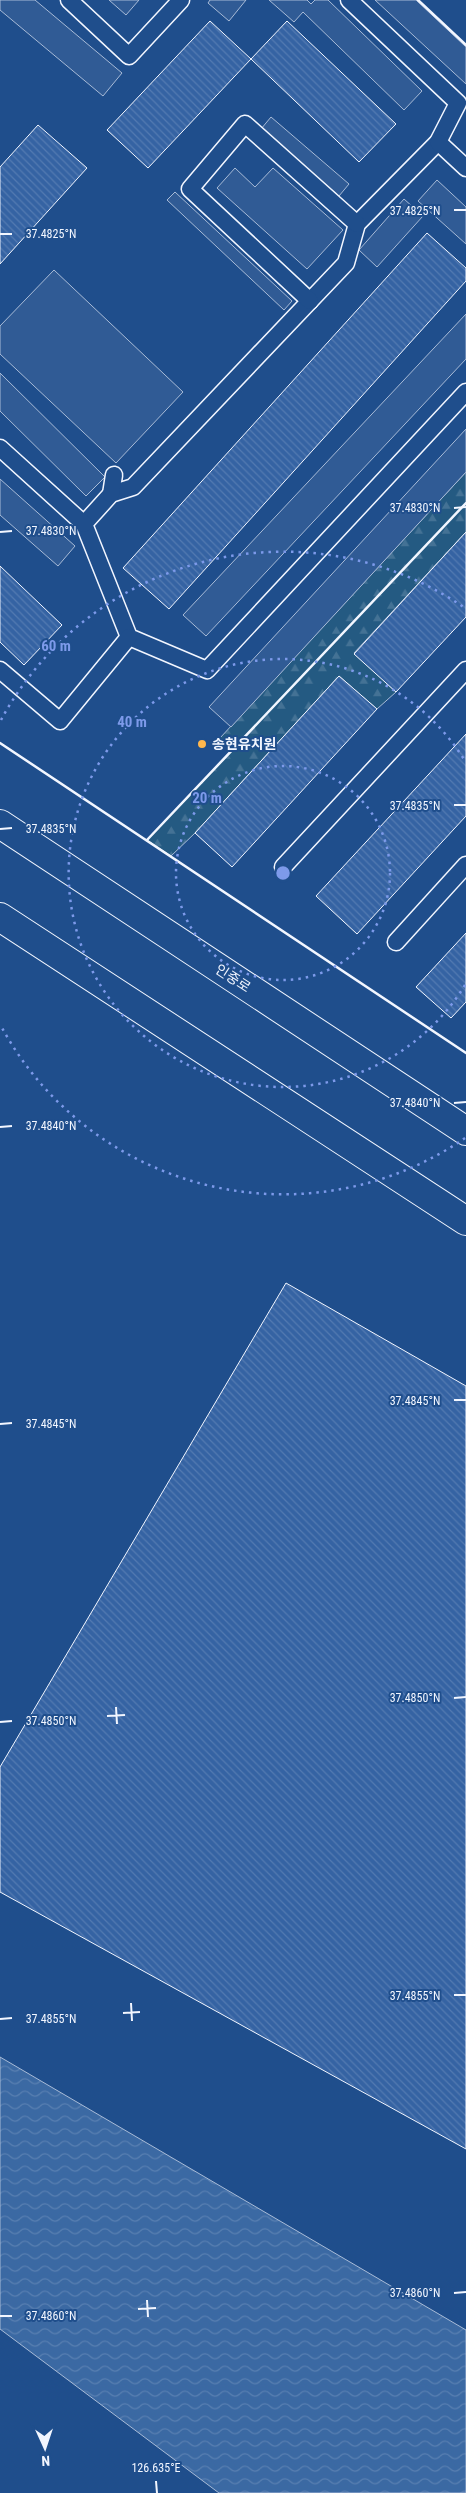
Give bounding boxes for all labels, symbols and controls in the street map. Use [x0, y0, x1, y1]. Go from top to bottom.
text: 37.4825°N [390, 204, 440, 218]
text: 37.4825°N [26, 227, 76, 241]
text: 37.4830°N [390, 501, 440, 515]
text: 37.4830°N [26, 524, 76, 538]
text: 60 m [41, 637, 71, 655]
text: 40 m [117, 713, 147, 731]
place label: 송현유치원 [212, 736, 276, 752]
marker: 송현유치원 [196, 738, 208, 750]
text: 20 m [192, 789, 222, 807]
text: 37.4835°N [390, 799, 440, 813]
text: 37.4835°N [26, 822, 76, 836]
centre of rings [274, 864, 292, 882]
street label: 인중로 [212, 961, 254, 995]
text: 37.4840°N [390, 1096, 440, 1110]
text: 37.4840°N [26, 1119, 76, 1133]
text: 37.4845°N [390, 1394, 440, 1408]
text: 37.4845°N [26, 1417, 76, 1431]
text: 37.4850°N [390, 1691, 440, 1705]
text: 37.4850°N [26, 1714, 76, 1728]
text: 37.4855°N [390, 1989, 440, 2003]
text: 37.4855°N [26, 2012, 76, 2026]
text: 37.4860°N [390, 2286, 440, 2300]
text: 37.4860°N [26, 2309, 76, 2323]
north arrow [20, 2423, 70, 2473]
text: N [41, 2453, 50, 2469]
text: 126.635°E [131, 2461, 181, 2475]

